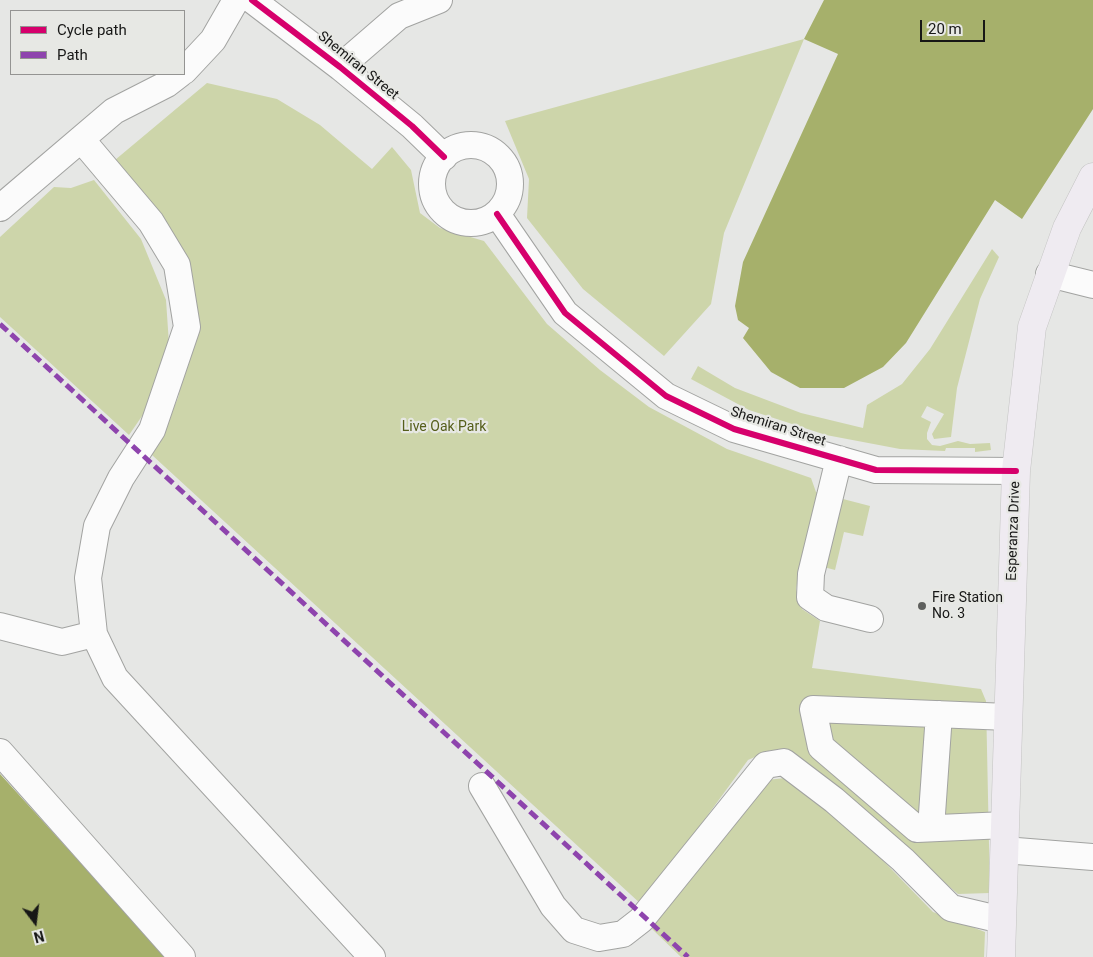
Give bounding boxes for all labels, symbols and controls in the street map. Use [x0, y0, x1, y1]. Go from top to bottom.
legend [10, 10, 185, 75]
scale bar [923, 10, 988, 42]
text: 20 m [928, 20, 962, 38]
text: Cycle path [57, 21, 127, 39]
street label: Shemiran Street [314, 28, 402, 104]
text: Path [57, 46, 88, 64]
street label: Shemiran Street [728, 404, 828, 450]
park label: Live Oak Park [402, 419, 486, 435]
street label: Esperanza Drive [1004, 481, 1024, 581]
place label: Fire Station No. 3 [932, 590, 1003, 622]
marker: Fire Station No. 3 [916, 600, 928, 612]
north arrow [10, 897, 60, 947]
text: N [32, 927, 46, 945]

